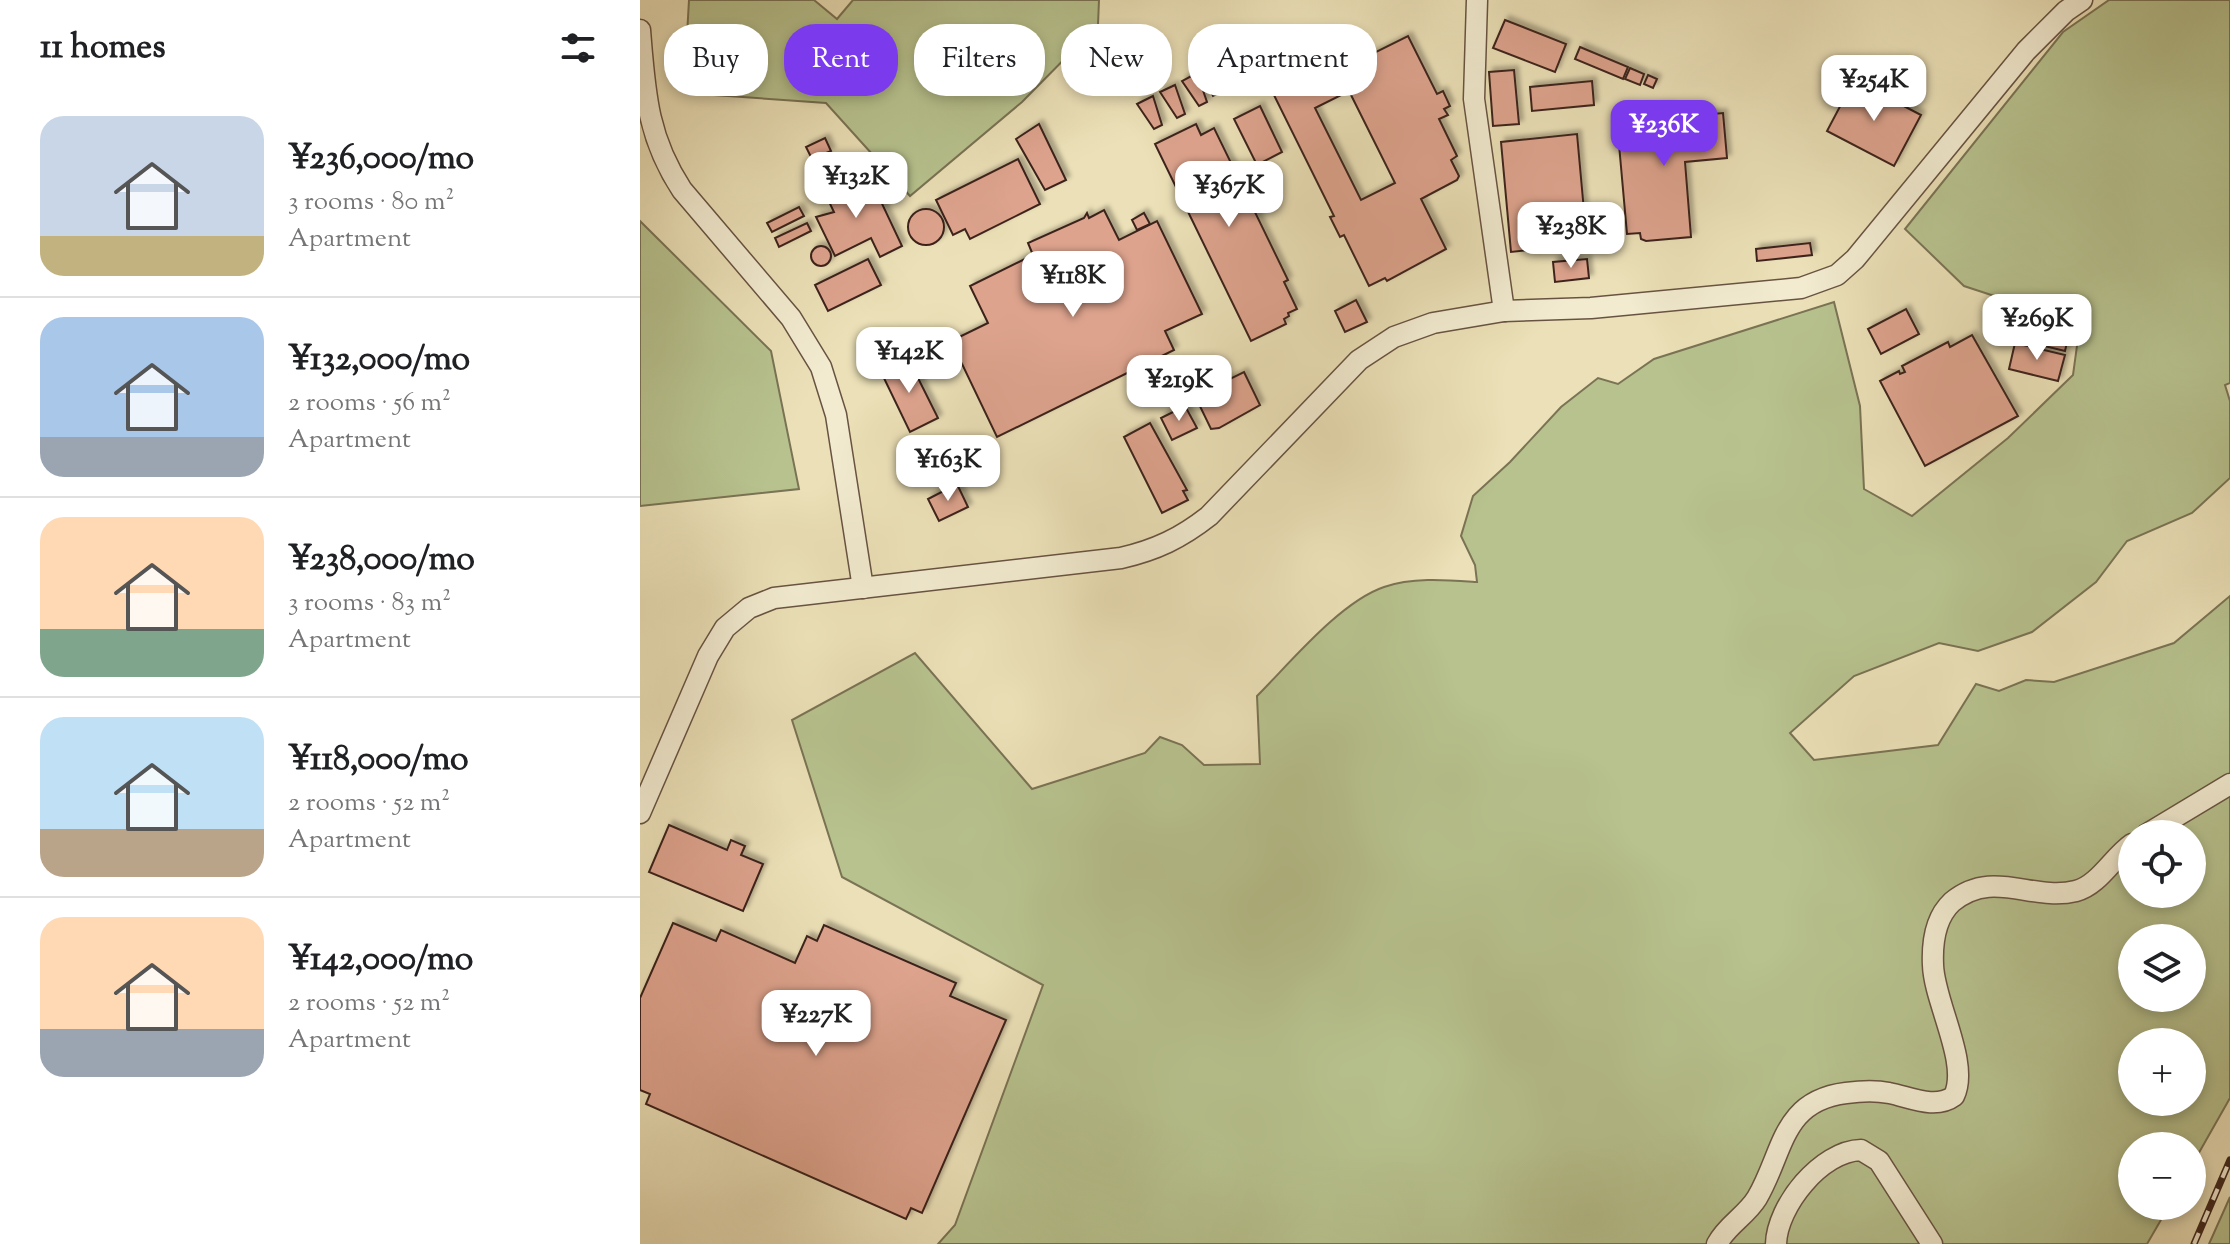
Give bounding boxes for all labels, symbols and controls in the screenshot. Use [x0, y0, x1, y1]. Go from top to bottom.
text: 11 homes [40, 24, 166, 73]
chip: Buy [664, 24, 768, 96]
chip: Rent [784, 24, 898, 96]
chip: Filters [914, 24, 1045, 96]
chip: New [1061, 24, 1172, 96]
chip: Apartment [1188, 24, 1377, 96]
icon: filters [556, 26, 600, 70]
pin: ¥254K [1818, 55, 1930, 123]
text: ¥254K [1839, 62, 1909, 99]
pin: ¥236K [1608, 100, 1720, 168]
text: ¥236K [1629, 107, 1699, 144]
text: ¥236,000/mo [288, 135, 474, 184]
icon: home [104, 148, 200, 244]
pin: ¥132K [800, 152, 912, 220]
text: ¥132K [822, 159, 890, 196]
pin: ¥367K [1173, 161, 1285, 229]
text: ¥367K [1193, 168, 1265, 205]
text: 3 rooms · 80 m² [288, 184, 454, 221]
pin: ¥238K [1515, 202, 1627, 270]
text: ¥238K [1536, 209, 1606, 246]
text: Apartment [288, 221, 411, 258]
pin: ¥118K [1017, 251, 1129, 319]
text: ¥118K [1040, 258, 1106, 295]
pin: ¥269K [1981, 294, 2093, 362]
text: ¥269K [2000, 301, 2074, 338]
pin: ¥142K [853, 327, 965, 395]
text: ¥142K [874, 334, 944, 371]
text: ¥132,000/mo [288, 336, 470, 385]
icon: home [104, 349, 200, 445]
pin: ¥219K [1123, 355, 1235, 423]
text: ¥219K [1145, 362, 1213, 399]
text: 2 rooms · 56 m² [288, 385, 451, 422]
text: Apartment [288, 422, 411, 459]
pin: ¥163K [892, 435, 1004, 503]
text: ¥163K [914, 442, 982, 479]
text: ¥238,000/mo [288, 536, 475, 585]
icon: home [104, 549, 200, 645]
text: 3 rooms · 83 m² [288, 585, 451, 622]
text: Apartment [288, 622, 411, 659]
text: ¥118,000/mo [288, 736, 469, 785]
icon: home [104, 749, 200, 845]
text: 2 rooms · 52 m² [288, 785, 450, 822]
map controls [2118, 820, 2206, 1220]
button: locate [2118, 820, 2206, 908]
text: Apartment [288, 822, 411, 859]
button: layers [2118, 924, 2206, 1012]
text: ¥142,000/mo [288, 936, 473, 985]
icon: home [104, 949, 200, 1045]
text: 2 rooms · 52 m² [288, 985, 450, 1022]
pin: ¥227K [760, 990, 872, 1058]
text: ¥227K [780, 997, 852, 1034]
text: Apartment [288, 1022, 411, 1059]
button: + [2118, 1028, 2206, 1116]
button: − [2118, 1132, 2206, 1220]

